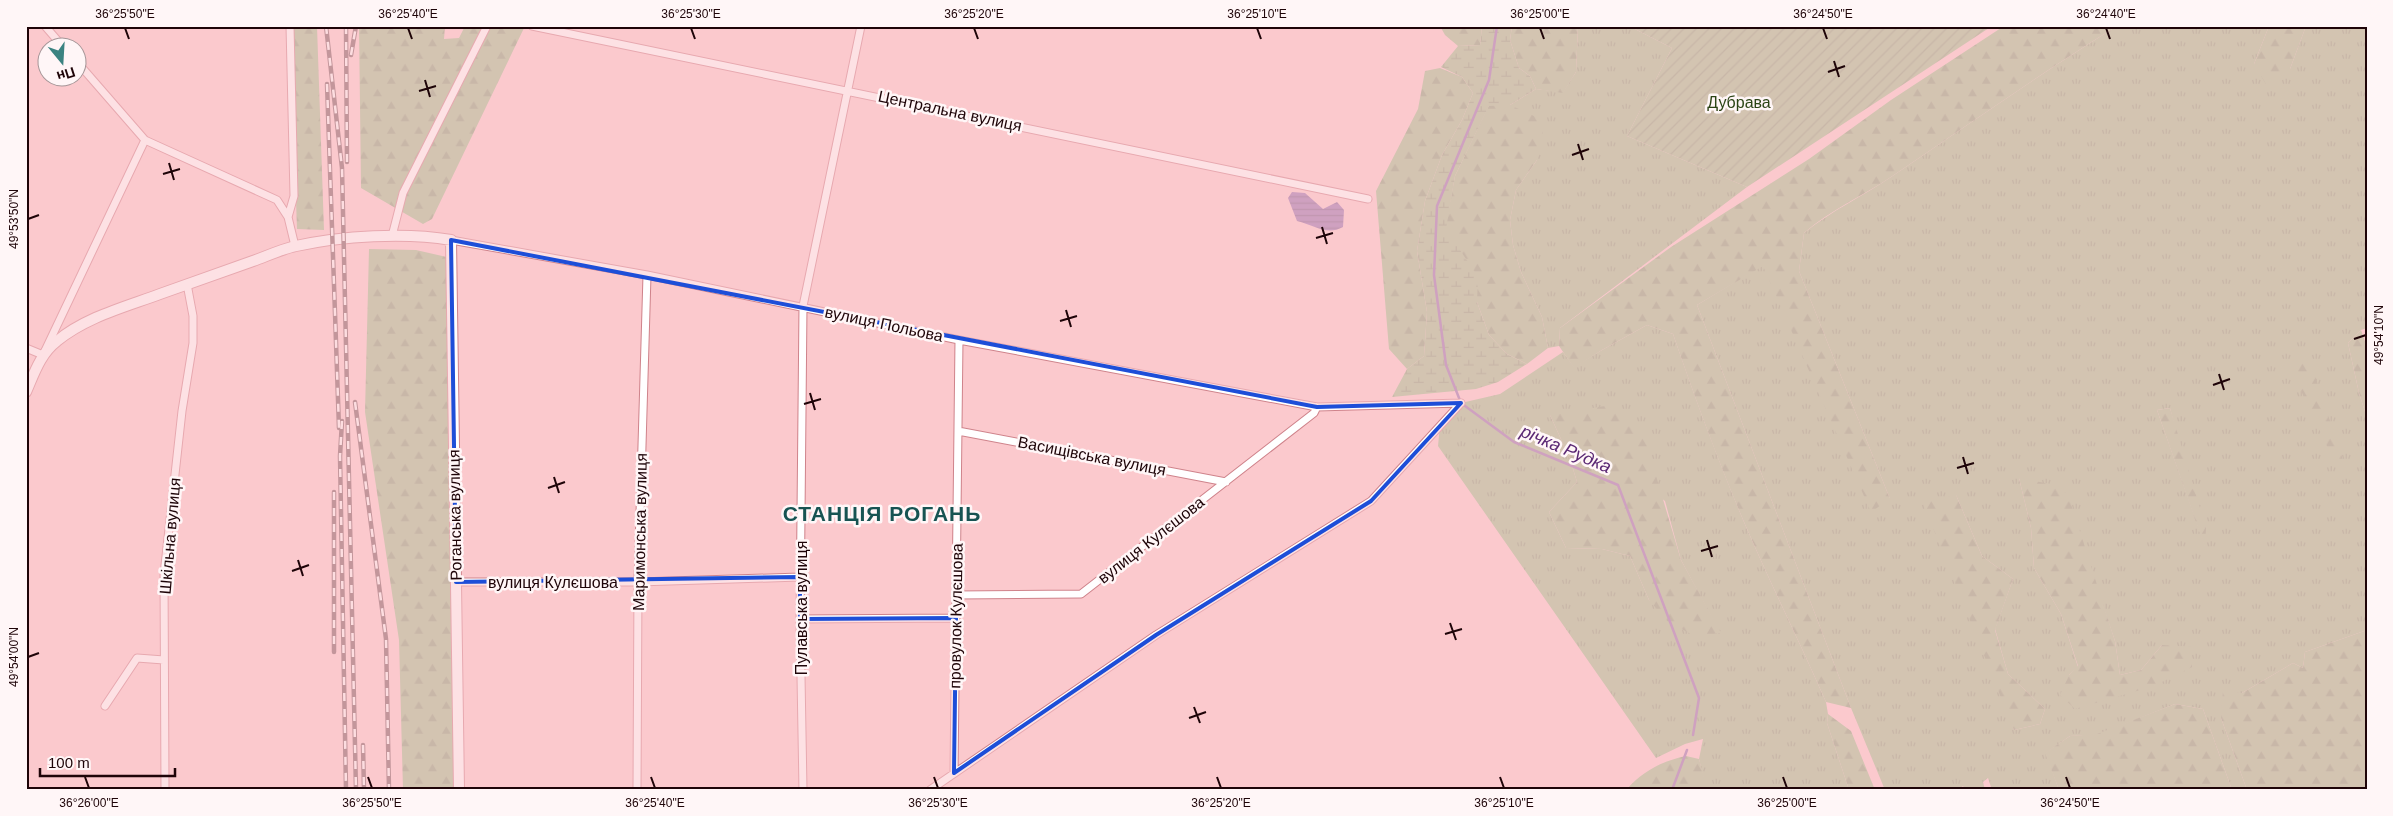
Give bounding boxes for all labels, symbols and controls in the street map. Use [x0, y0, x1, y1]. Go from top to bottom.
text: 36°25'50"E [95, 7, 155, 21]
text: 36°25'40"E [378, 7, 438, 21]
text: 36°25'30"E [661, 7, 721, 21]
text: 36°25'20"E [944, 7, 1004, 21]
text: 36°25'10"E [1227, 7, 1287, 21]
text: 36°25'00"E [1510, 7, 1570, 21]
text: 36°24'50"E [1793, 7, 1853, 21]
text: 36°24'40"E [2076, 7, 2136, 21]
north arrow [38, 38, 88, 88]
text: Пн [55, 64, 77, 85]
street label: Центральна вулиця [877, 87, 1023, 135]
park label: Дубрава [1707, 94, 1771, 111]
text: 49°53'50"N [7, 189, 21, 249]
street label: вулиця Польова [823, 303, 945, 345]
text: 49°54'10"N [2372, 305, 2386, 365]
water label: річка Рудка [1517, 421, 1614, 477]
street label: Васищівська вулиця [1017, 433, 1167, 479]
street label: Роганська вулиця [445, 449, 465, 581]
street label: Маримонська вулиця [630, 453, 650, 611]
street label: Шкільна вулиця [156, 477, 184, 595]
street label: вулиця Кулєшова [1095, 493, 1207, 587]
district label: СТАНЦІЯ РОГАНЬ [783, 502, 981, 525]
street label: Пулавська вулиця [793, 541, 810, 675]
street label: провулок Кулєшова [946, 543, 966, 689]
street label: вулиця Кулєшова [488, 574, 618, 591]
text: 49°54'00"N [7, 627, 21, 687]
scale bar [40, 746, 175, 778]
text: 100 m [48, 754, 90, 771]
text: 36°26'00"E [59, 796, 119, 810]
text: 36°25'50"E [342, 796, 402, 810]
text: 36°25'40"E [625, 796, 685, 810]
text: 36°25'30"E [908, 796, 968, 810]
text: 36°25'20"E [1191, 796, 1251, 810]
text: 36°25'10"E [1474, 796, 1534, 810]
text: 36°25'00"E [1757, 796, 1817, 810]
text: 36°24'50"E [2040, 796, 2100, 810]

